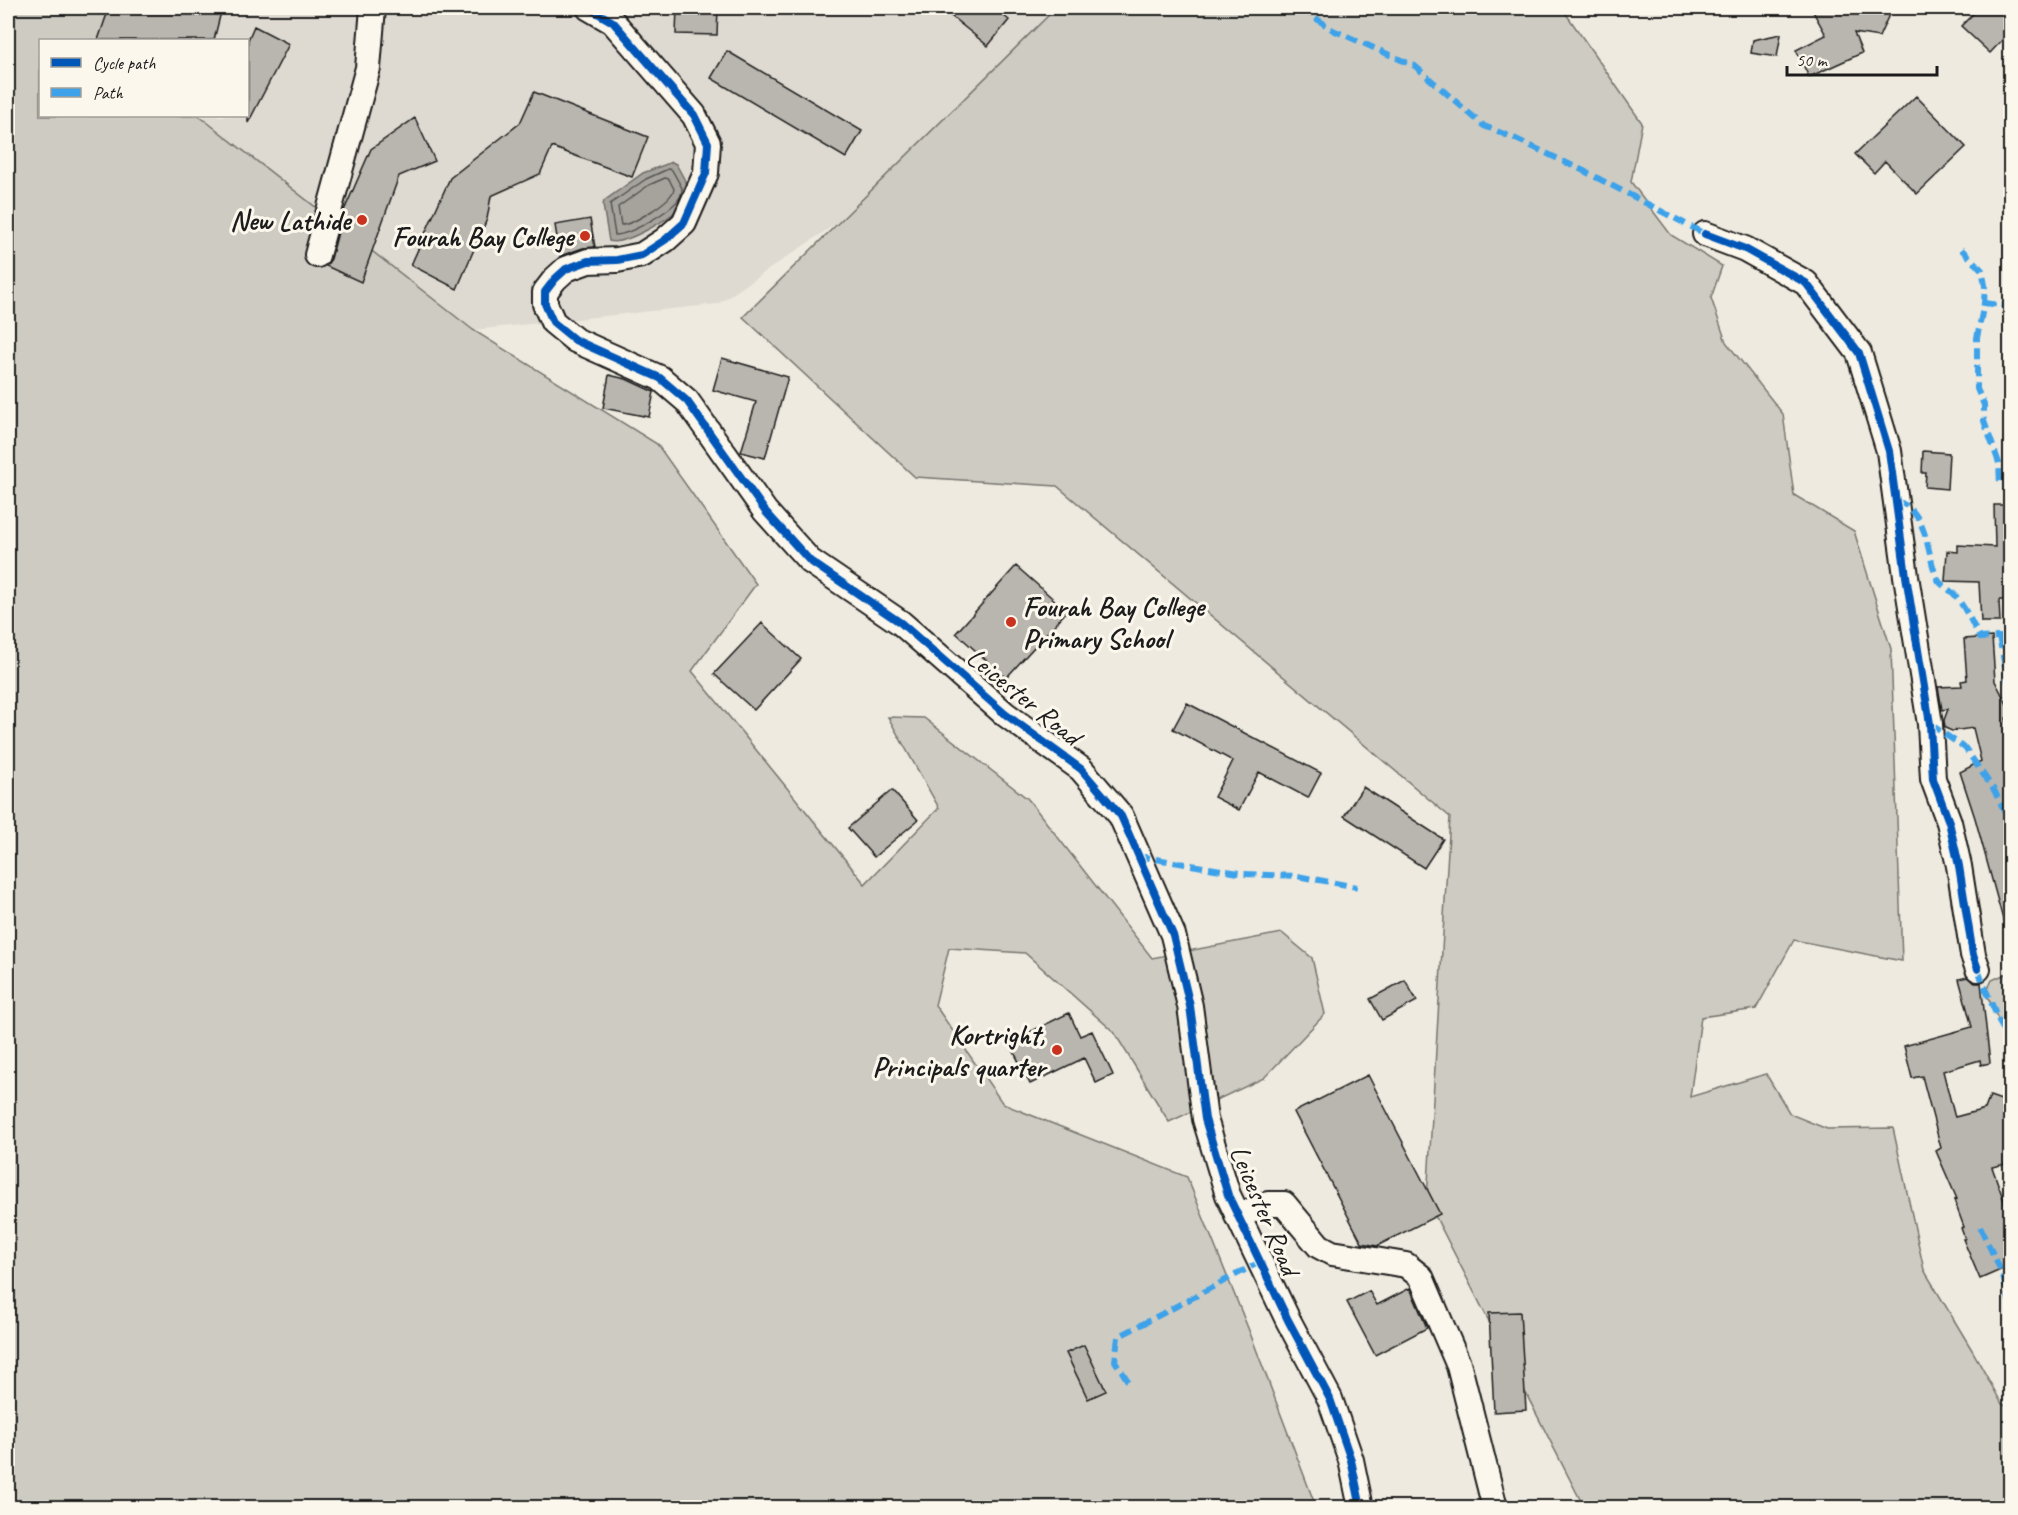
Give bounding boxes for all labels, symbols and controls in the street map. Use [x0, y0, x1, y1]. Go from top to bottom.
legend [39, 39, 249, 117]
scale bar [1787, 39, 1937, 77]
text: 50 m [1796, 49, 1829, 71]
text: Cycle path [93, 52, 156, 74]
text: Path [93, 82, 123, 104]
place label: New Lathide [230, 203, 353, 238]
marker: New Lathide [355, 213, 369, 227]
place label: Fourah Bay College [392, 219, 576, 254]
marker: Fourah Bay College [578, 229, 592, 243]
place label: Fourah Bay College Primary School [1023, 589, 1206, 656]
marker: Fourah Bay College Primary School [1004, 615, 1018, 629]
street label: Leicester Road [960, 639, 1091, 755]
place label: Kortright, Principals quarter [872, 1017, 1048, 1084]
marker: Kortright, Principals quarter [1050, 1043, 1064, 1057]
street label: Leicester Road [1222, 1140, 1309, 1284]

